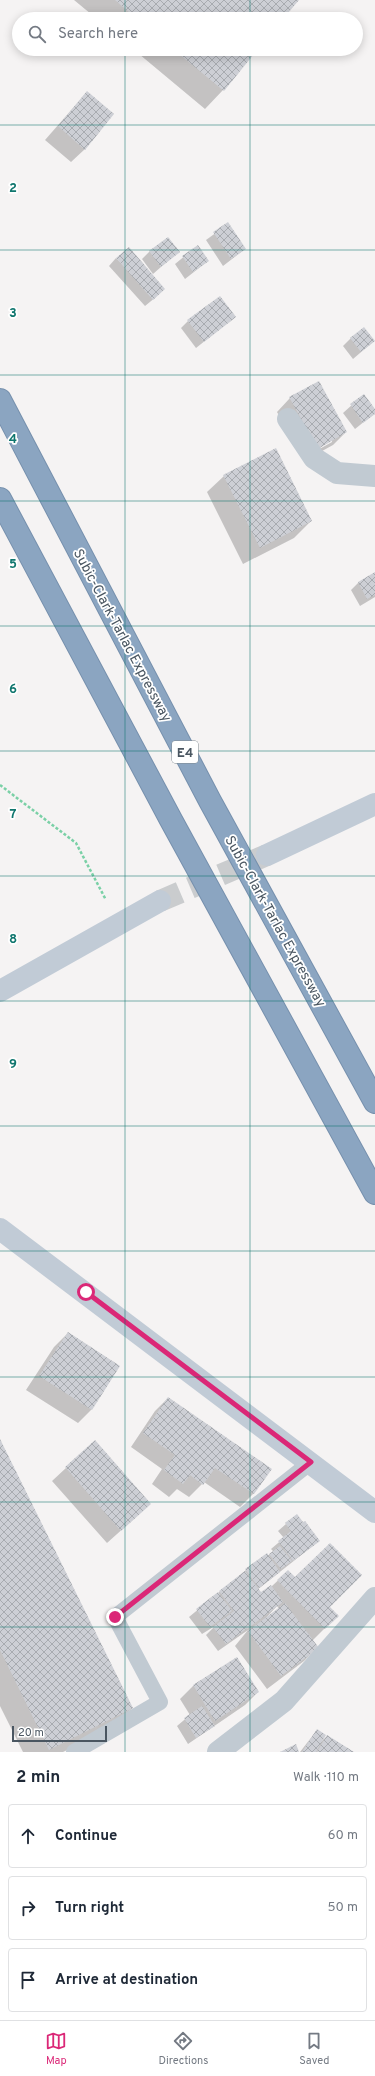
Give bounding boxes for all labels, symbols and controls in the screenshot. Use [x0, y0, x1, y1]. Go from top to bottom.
search box [12, 12, 363, 56]
icon: search [26, 23, 48, 45]
text: Search here [58, 25, 138, 44]
text: 2 [9, 181, 17, 197]
text: 3 [9, 306, 17, 322]
text: 4 [9, 432, 17, 448]
street label: Subic-Clark-Tarlac Expressway [69, 546, 175, 725]
text: 5 [9, 557, 17, 573]
text: 6 [9, 682, 17, 698]
road number: E4 [172, 741, 198, 763]
text: 7 [10, 807, 17, 823]
street label: Subic-Clark-Tarlac Expressway [220, 833, 329, 1010]
text: 8 [9, 932, 17, 948]
text: 9 [9, 1057, 17, 1073]
route start [77, 1283, 95, 1301]
route end [106, 1608, 124, 1626]
scale bar [12, 1724, 107, 1743]
text: 20 m [18, 1726, 44, 1740]
text: 2 min [16, 1767, 60, 1789]
text: Walk · 110 m [293, 1770, 359, 1786]
icon: ahead [17, 1825, 39, 1847]
text: Continue [55, 1827, 117, 1846]
text: 60 m [328, 1828, 358, 1844]
icon: right [17, 1897, 39, 1919]
text: Turn right [55, 1899, 124, 1918]
text: 50 m [328, 1900, 358, 1916]
icon: arrive [17, 1969, 39, 1991]
text: Arrive at destination [55, 1971, 198, 1990]
tab: Map [45, 2030, 67, 2068]
tab: Directions [158, 2030, 208, 2068]
tab: Saved [299, 2030, 330, 2068]

